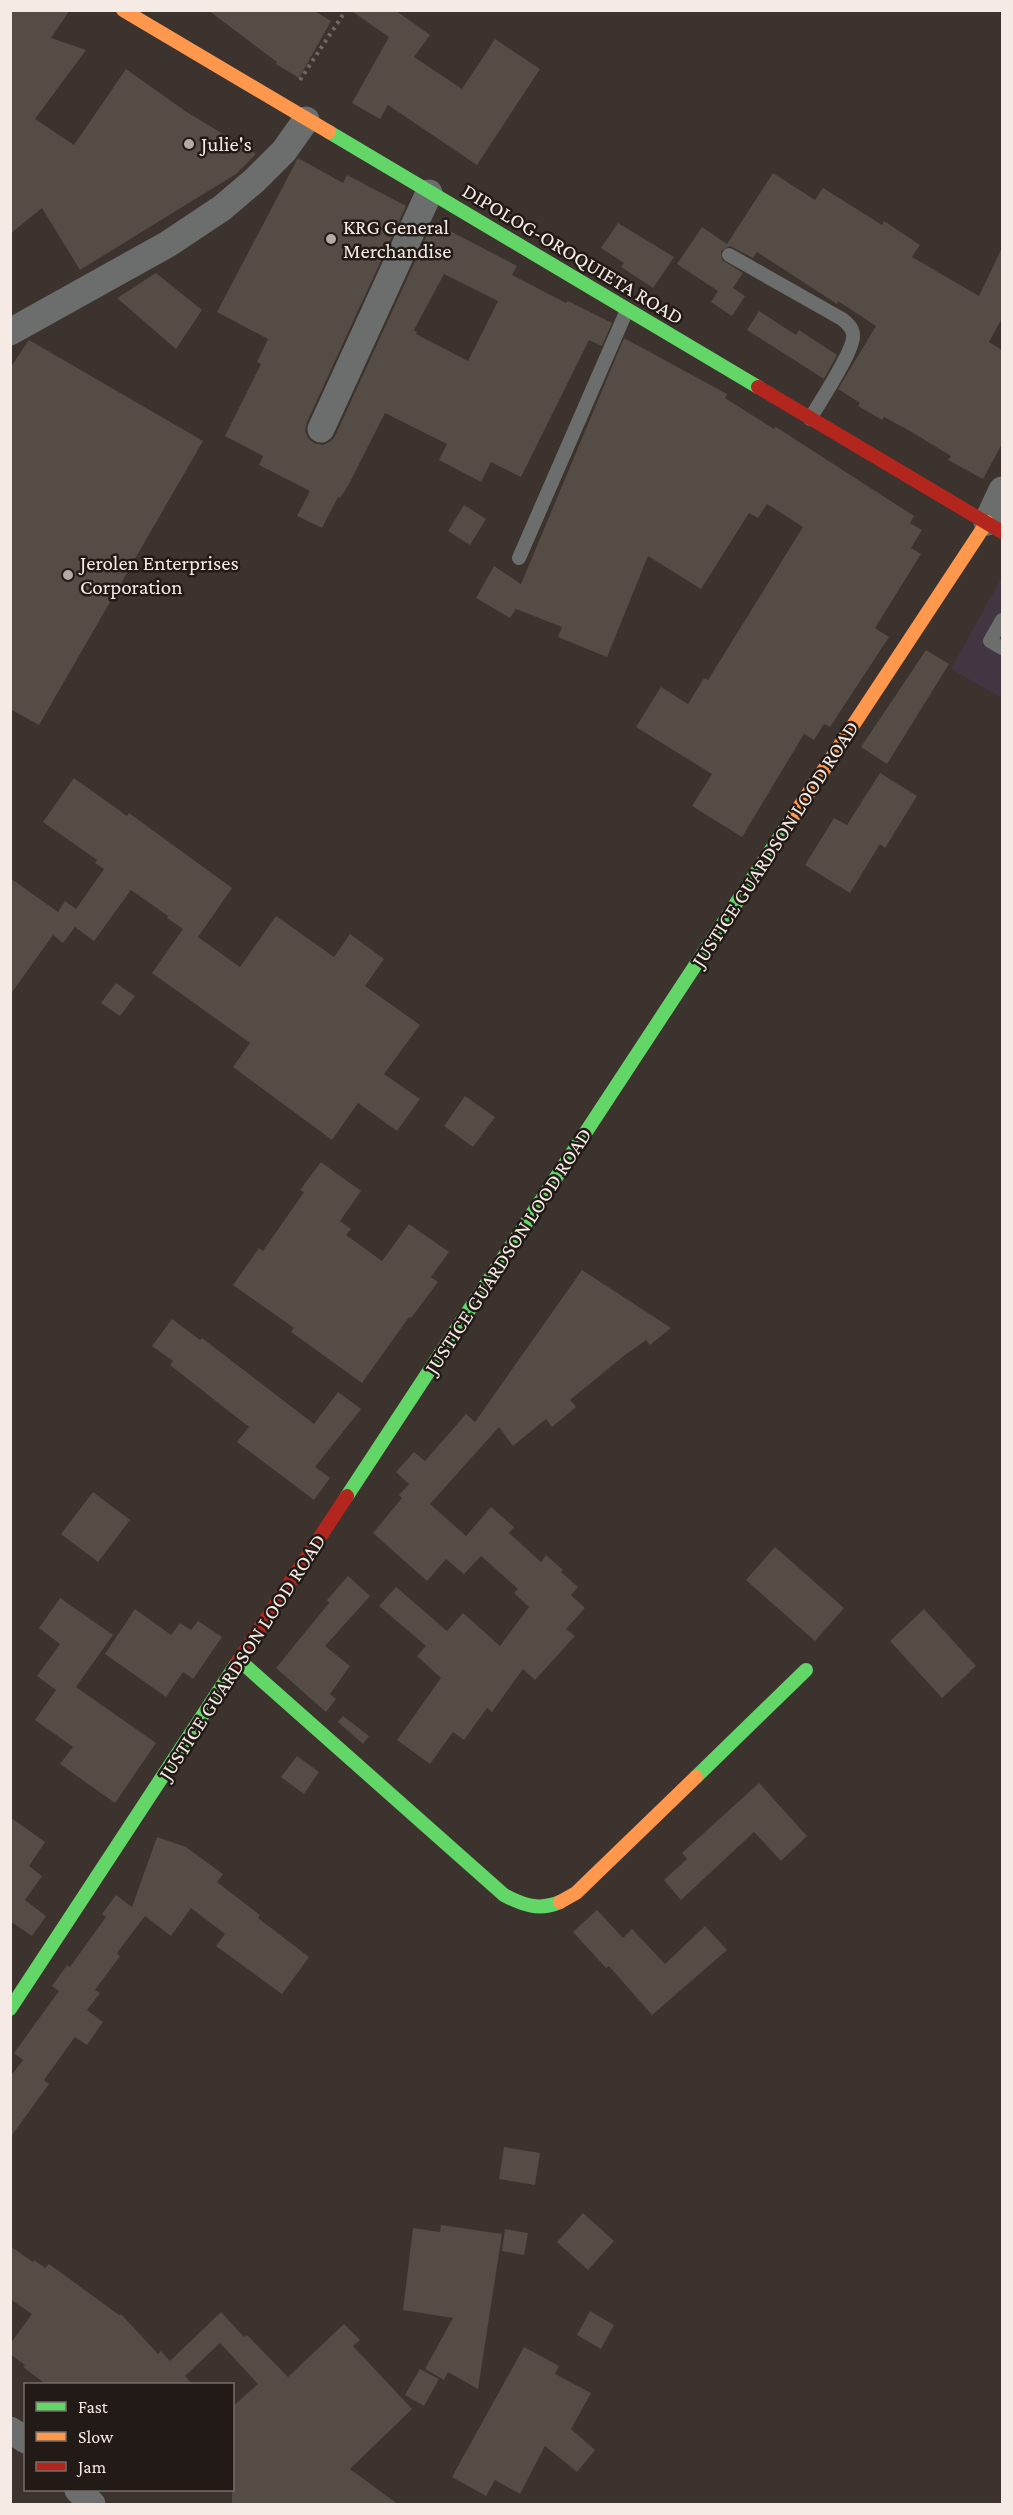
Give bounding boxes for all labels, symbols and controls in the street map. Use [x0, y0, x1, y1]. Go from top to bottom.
place label: Julie's [199, 132, 252, 156]
marker: Julie's [182, 137, 196, 151]
street label: DIPOLOG-OROQUIETA ROAD [458, 178, 688, 330]
place label: KRG General Merchandise [343, 215, 452, 263]
marker: KRG General Merchandise [324, 232, 338, 246]
place label: Jerolen Enterprises Corporation [78, 551, 239, 599]
marker: Jerolen Enterprises Corporation [61, 568, 75, 582]
street label: JUSTICE GUARDSON LOOD ROAD [685, 716, 864, 973]
street label: JUSTICE GUARDSON LOOD ROAD [418, 1123, 597, 1380]
street label: JUSTICE GUARDSON LOOD ROAD [152, 1529, 331, 1786]
legend [24, 2383, 234, 2491]
text: Fast [78, 2397, 109, 2417]
text: Slow [78, 2427, 114, 2447]
text: Jam [76, 2457, 107, 2477]

